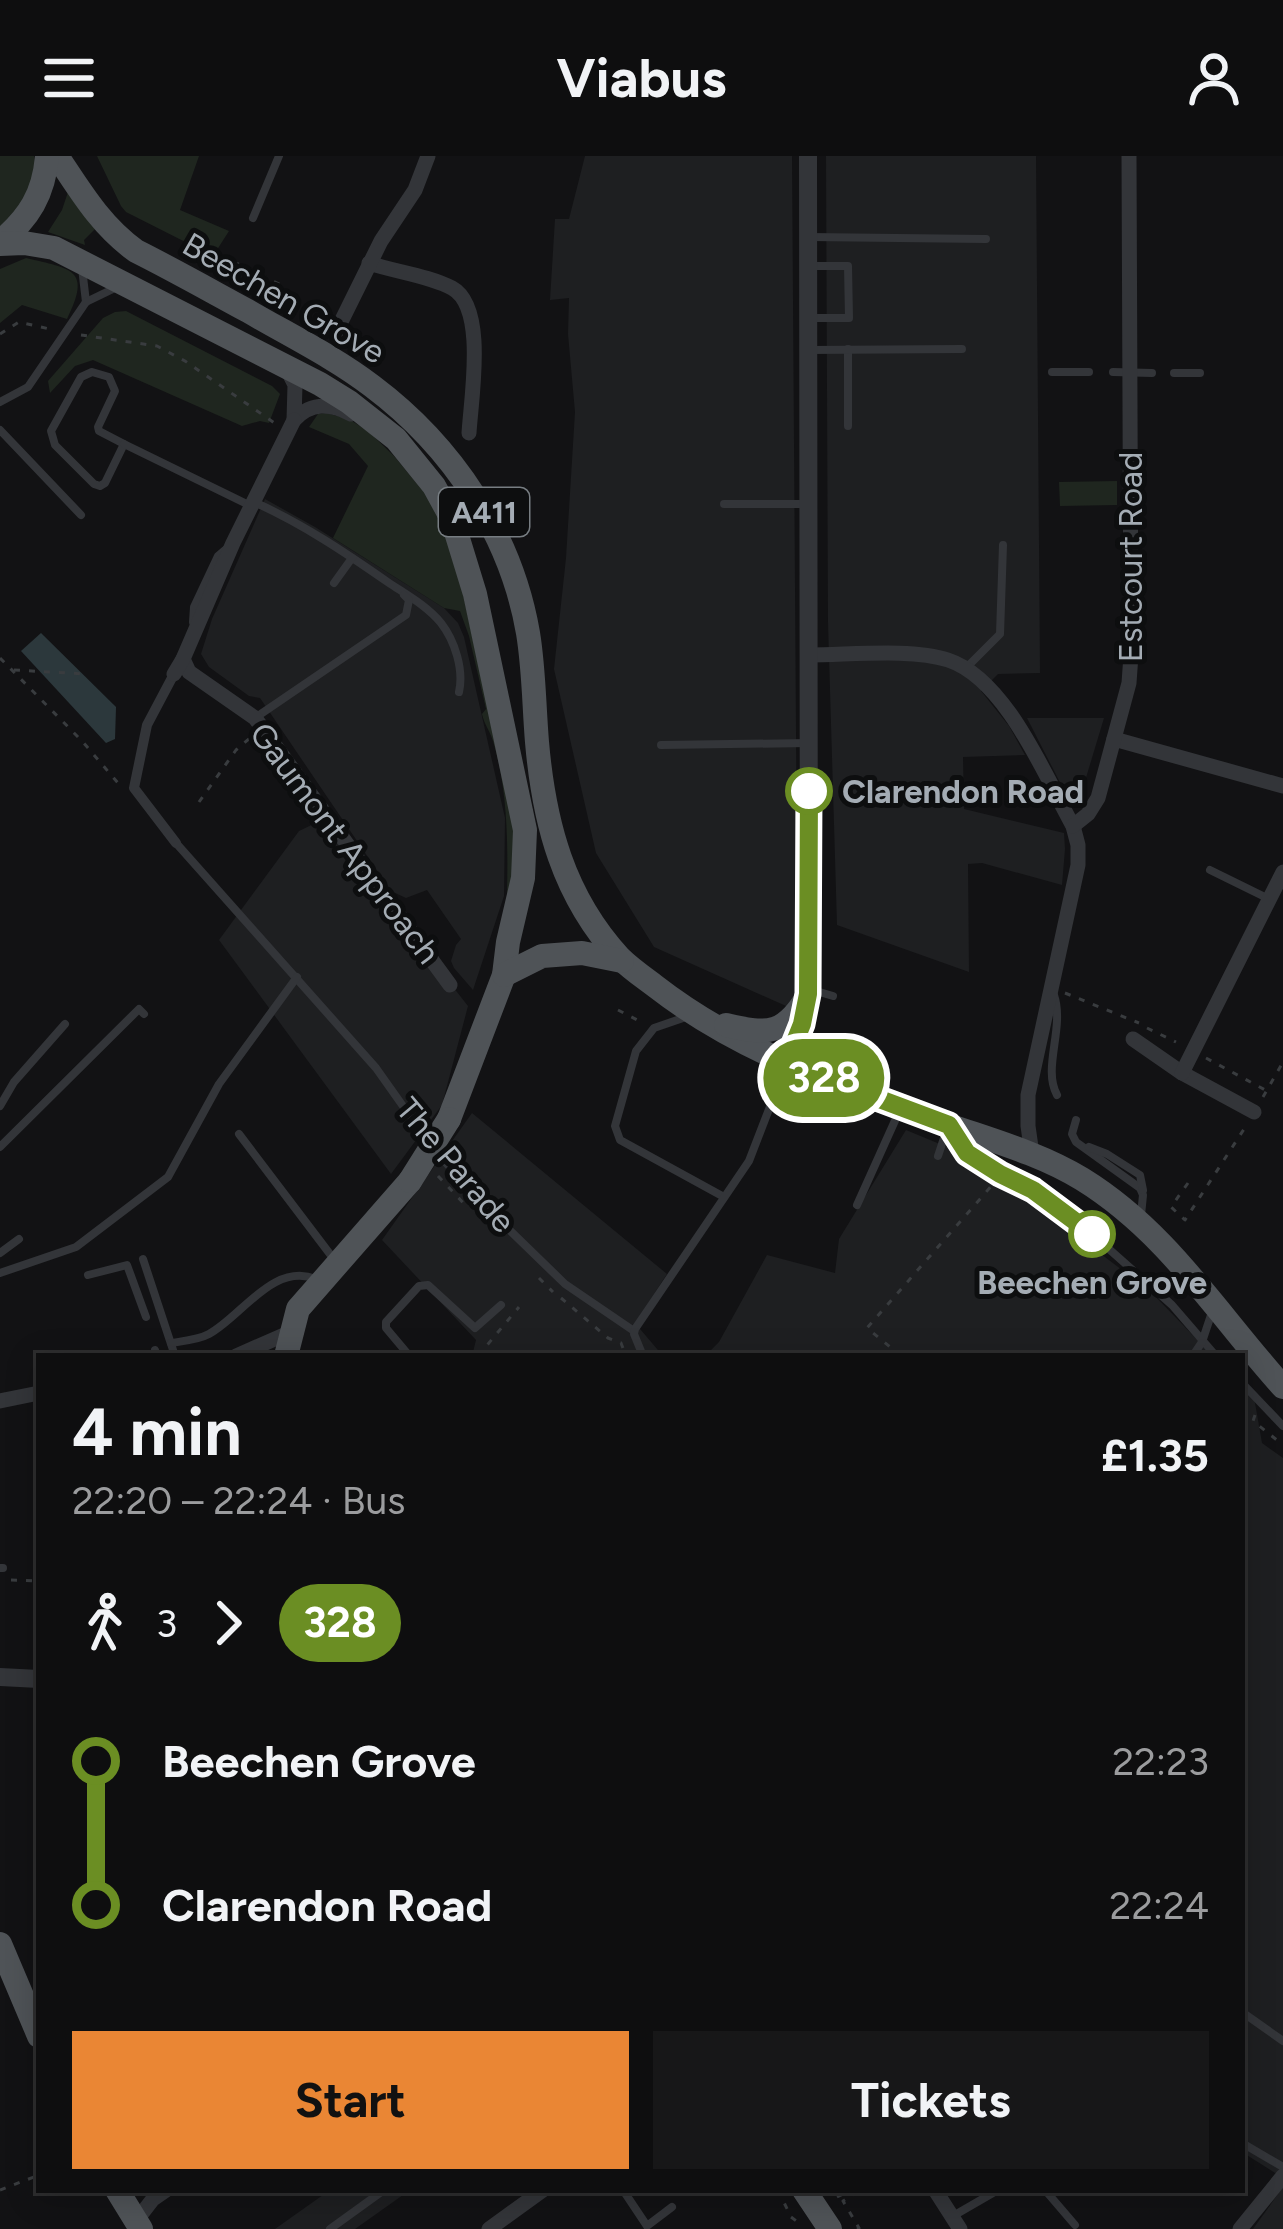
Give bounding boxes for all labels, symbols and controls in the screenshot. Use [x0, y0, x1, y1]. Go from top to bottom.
icon: menu [36, 45, 102, 111]
icon: person [1181, 45, 1247, 111]
text: Viabus [557, 46, 726, 111]
street label: Beechen Grove [176, 224, 392, 372]
street label: Estcourt Road [1111, 452, 1150, 662]
road number: A411 [439, 488, 529, 536]
street label: Gaumont Approach [242, 715, 448, 971]
marker: Clarendon Road [787, 769, 831, 813]
place label: Clarendon Road [842, 772, 1084, 811]
line badge: 328 [755, 1039, 893, 1117]
text: 328 [787, 1052, 861, 1103]
street label: The Parade [388, 1090, 524, 1240]
marker: Beechen Grove [1070, 1212, 1114, 1256]
place label: Beechen Grove [977, 1263, 1207, 1302]
text: 4 min [72, 1392, 242, 1472]
text: £1.35 [1101, 1428, 1209, 1482]
text: 22:20 – 22:24 · Bus [72, 1477, 405, 1524]
icon: walk [72, 1590, 138, 1656]
icon: forward [195, 1590, 261, 1656]
text: 328 [303, 1597, 377, 1648]
text: 3 [156, 1600, 177, 1647]
text: Beechen Grove [162, 1734, 476, 1788]
text: 22:23 [1113, 1738, 1209, 1785]
text: Clarendon Road [162, 1878, 492, 1932]
text: 22:24 [1110, 1882, 1209, 1929]
button: Start [72, 2031, 629, 2169]
button: Tickets [653, 2031, 1209, 2169]

